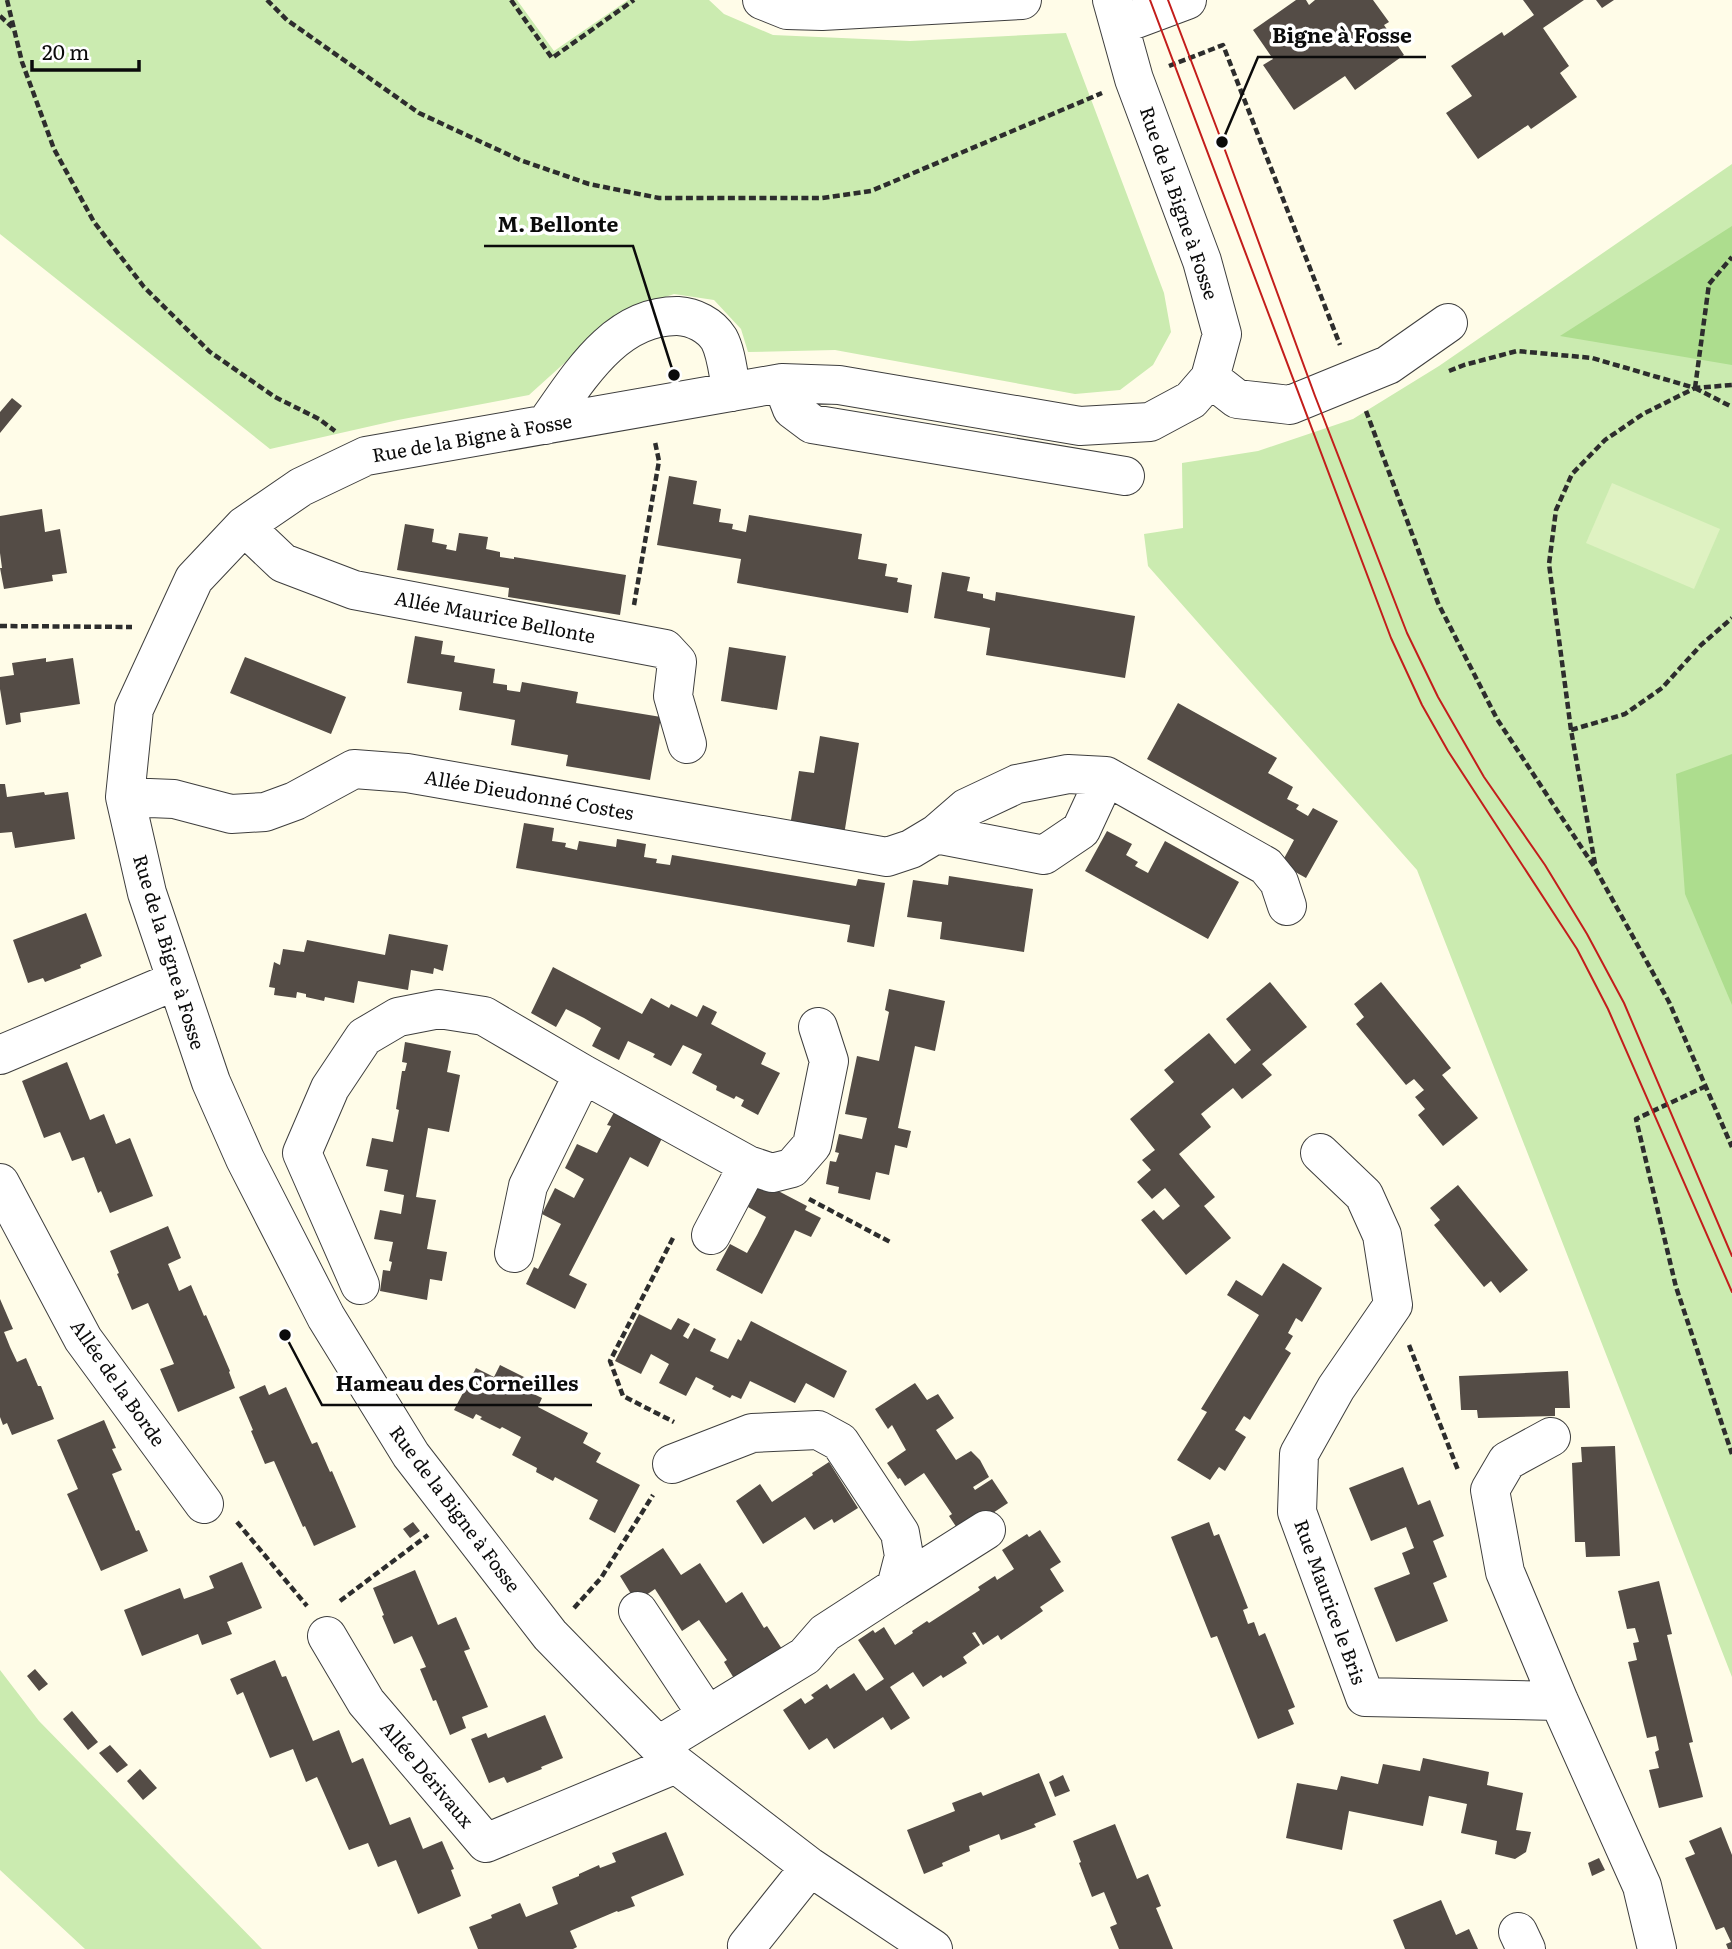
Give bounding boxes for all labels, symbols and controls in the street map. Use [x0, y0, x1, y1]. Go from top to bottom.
callout: Bigne à Fosse [1258, 15, 1426, 57]
text: Bigne à Fosse [1272, 18, 1412, 49]
scale bar [32, 28, 138, 72]
text: 20 m [42, 35, 89, 66]
street label: Rue de la Bigne à Fosse [1134, 102, 1226, 303]
callout: M. Bellonte [484, 204, 633, 246]
text: M. Bellonte [498, 207, 619, 238]
street label: Rue de la Bigne à Fosse [370, 406, 574, 468]
street label: Allée Maurice Bellonte [392, 583, 598, 649]
street label: Allée Dieudonné Costes [422, 762, 636, 826]
street label: Rue de la Bigne à Fosse [127, 851, 213, 1053]
street label: Allée de la Borde [65, 1313, 173, 1452]
callout: Hameau des Corneilles [322, 1363, 592, 1405]
text: Hameau des Corneilles [336, 1366, 578, 1397]
street label: Rue de la Bigne à Fosse [384, 1419, 528, 1598]
street label: Rue Maurice le Bris [1288, 1515, 1374, 1688]
street label: Allée Dérivaux [374, 1714, 481, 1833]

